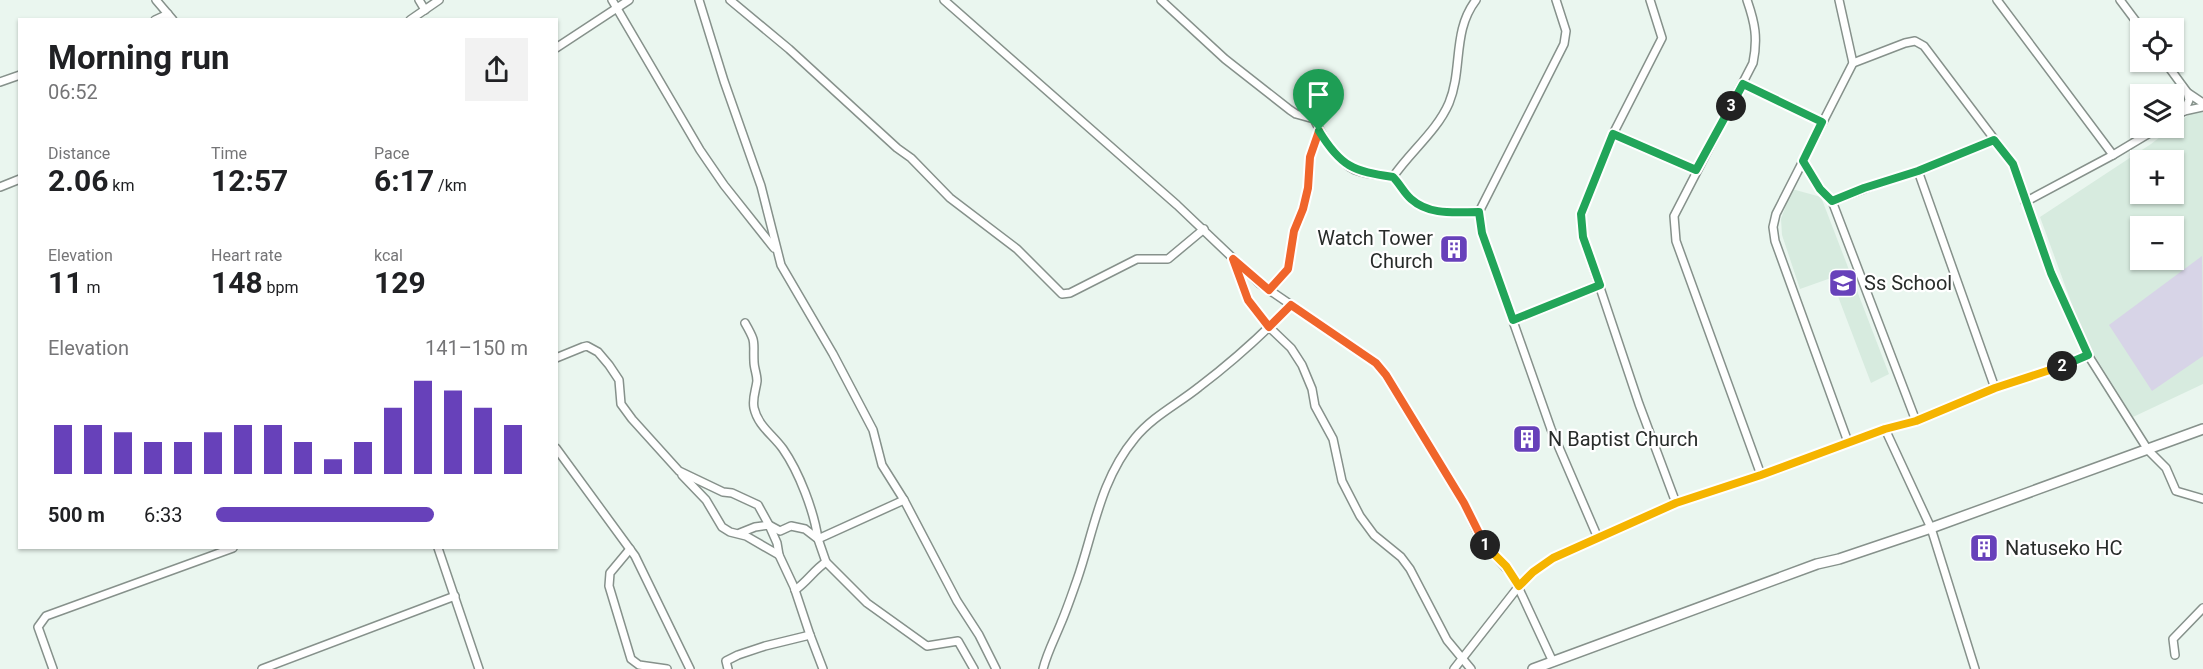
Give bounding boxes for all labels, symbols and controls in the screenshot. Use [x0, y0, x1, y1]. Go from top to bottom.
map controls [2130, 18, 2184, 270]
button: locate [2130, 18, 2184, 72]
text: Morning run [48, 38, 229, 77]
button: share [465, 38, 528, 101]
pin [1293, 69, 1344, 131]
icon: arrive [1302, 78, 1335, 111]
text: 06:52 [48, 80, 98, 104]
button: layers [2130, 84, 2184, 138]
pin: 3 [1716, 91, 1746, 121]
text: 3 [1726, 96, 1736, 115]
text: Distance [48, 144, 110, 163]
text: Time [211, 144, 247, 163]
text: Pace [374, 144, 410, 163]
button: + [2130, 150, 2184, 204]
text: 2.06 [48, 163, 108, 198]
text: 12:57 [211, 163, 288, 198]
text: 6:17 [374, 163, 434, 198]
text: km [108, 176, 134, 195]
text: /km [434, 176, 467, 195]
button: − [2130, 216, 2184, 270]
place label: Watch Tower Church [1317, 226, 1433, 273]
building icon: Watch Tower Church [1438, 233, 1470, 265]
text: Elevation [48, 246, 113, 265]
text: Heart rate [211, 246, 282, 265]
text: kcal [374, 246, 403, 265]
text: 11 [48, 265, 82, 300]
text: 148 [211, 265, 263, 300]
text: 129 [374, 265, 426, 300]
school or university icon: Ss School [1827, 267, 1859, 299]
place label: Ss School [1864, 271, 1952, 295]
text: m [82, 278, 100, 297]
text: bpm [263, 278, 299, 297]
text: Elevation [48, 336, 129, 360]
text: 141–150 m [425, 336, 528, 360]
pin: 2 [2047, 351, 2077, 381]
text: 2 [2057, 356, 2067, 375]
building icon: N Baptist Church [1511, 423, 1543, 455]
place label: N Baptist Church [1548, 427, 1698, 451]
text: 500 m [48, 503, 105, 527]
text: 6:33 [144, 503, 183, 527]
pin: 1 [1470, 530, 1500, 560]
building icon: Natuseko HC [1968, 532, 2000, 564]
text: 1 [1480, 535, 1490, 554]
place label: Natuseko HC [2005, 536, 2122, 560]

